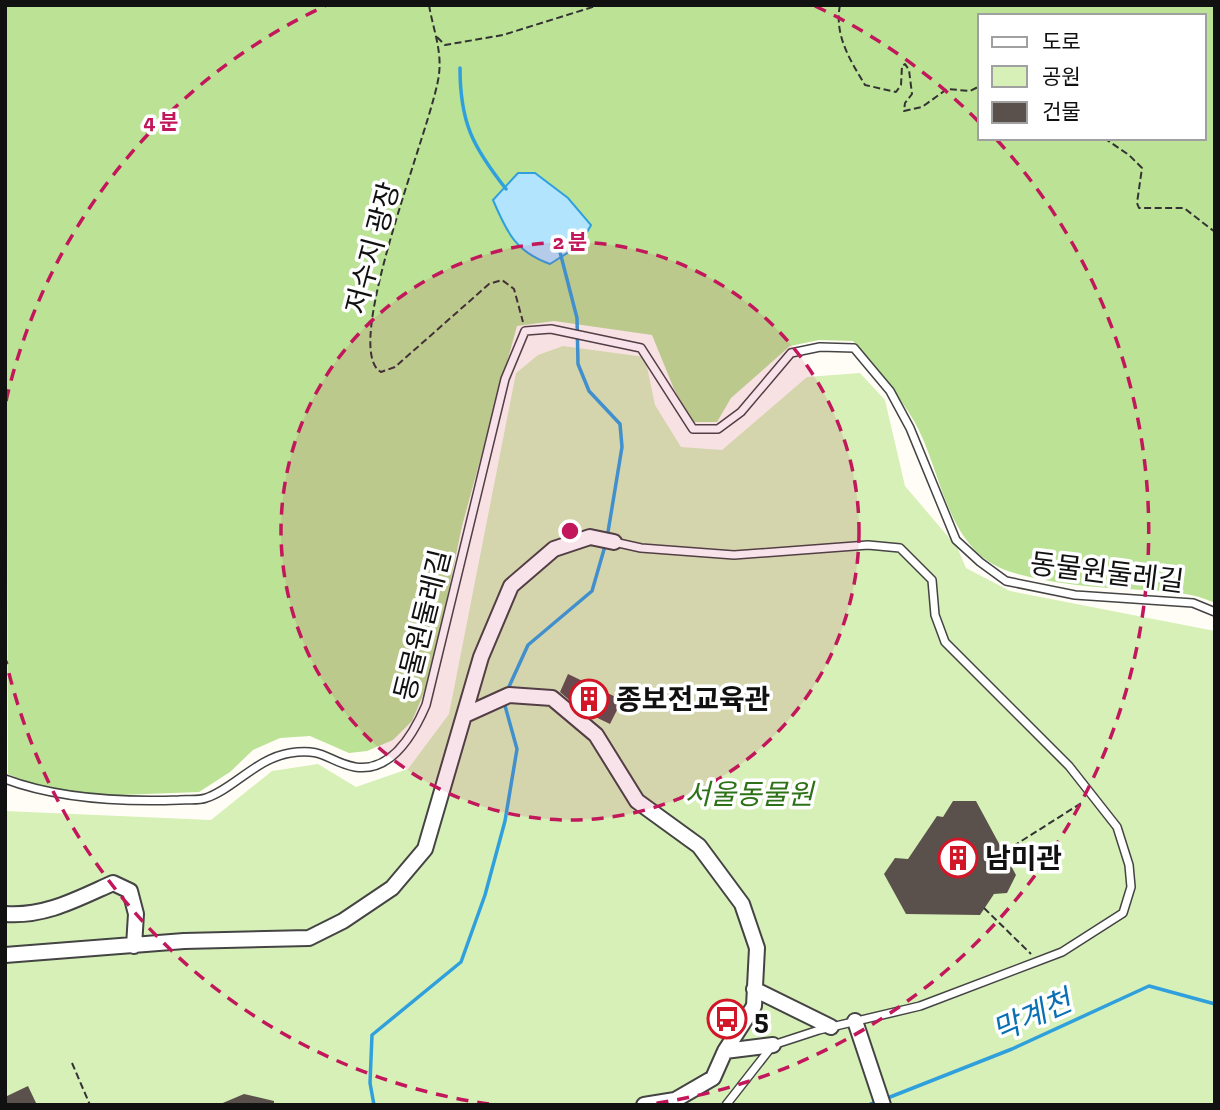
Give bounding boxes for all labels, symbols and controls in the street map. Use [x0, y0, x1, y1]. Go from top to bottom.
legend [978, 14, 1206, 140]
text: 도로 [1042, 29, 1081, 54]
text: 공원 [1042, 64, 1081, 89]
text: 건물 [1042, 99, 1081, 124]
text: 4 분 [143, 109, 179, 134]
street label: 저수지 광장 [339, 179, 406, 318]
text: 2 분 [553, 229, 587, 254]
centre of rings [558, 519, 582, 543]
street label: 동물원둘레길 [388, 546, 457, 704]
street label: 동물원둘레길 [1028, 547, 1186, 598]
building icon: 종보전교육관 [568, 678, 610, 720]
place label: 종보전교육관 [616, 683, 771, 716]
park label: 서울동물원 [685, 778, 816, 811]
building icon: 남미관 [937, 837, 979, 879]
place label: 남미관 [985, 842, 1062, 875]
water label: 막계천 [987, 981, 1080, 1049]
bus stop icon: 5 [706, 998, 748, 1040]
place label: 5 [754, 1003, 769, 1036]

